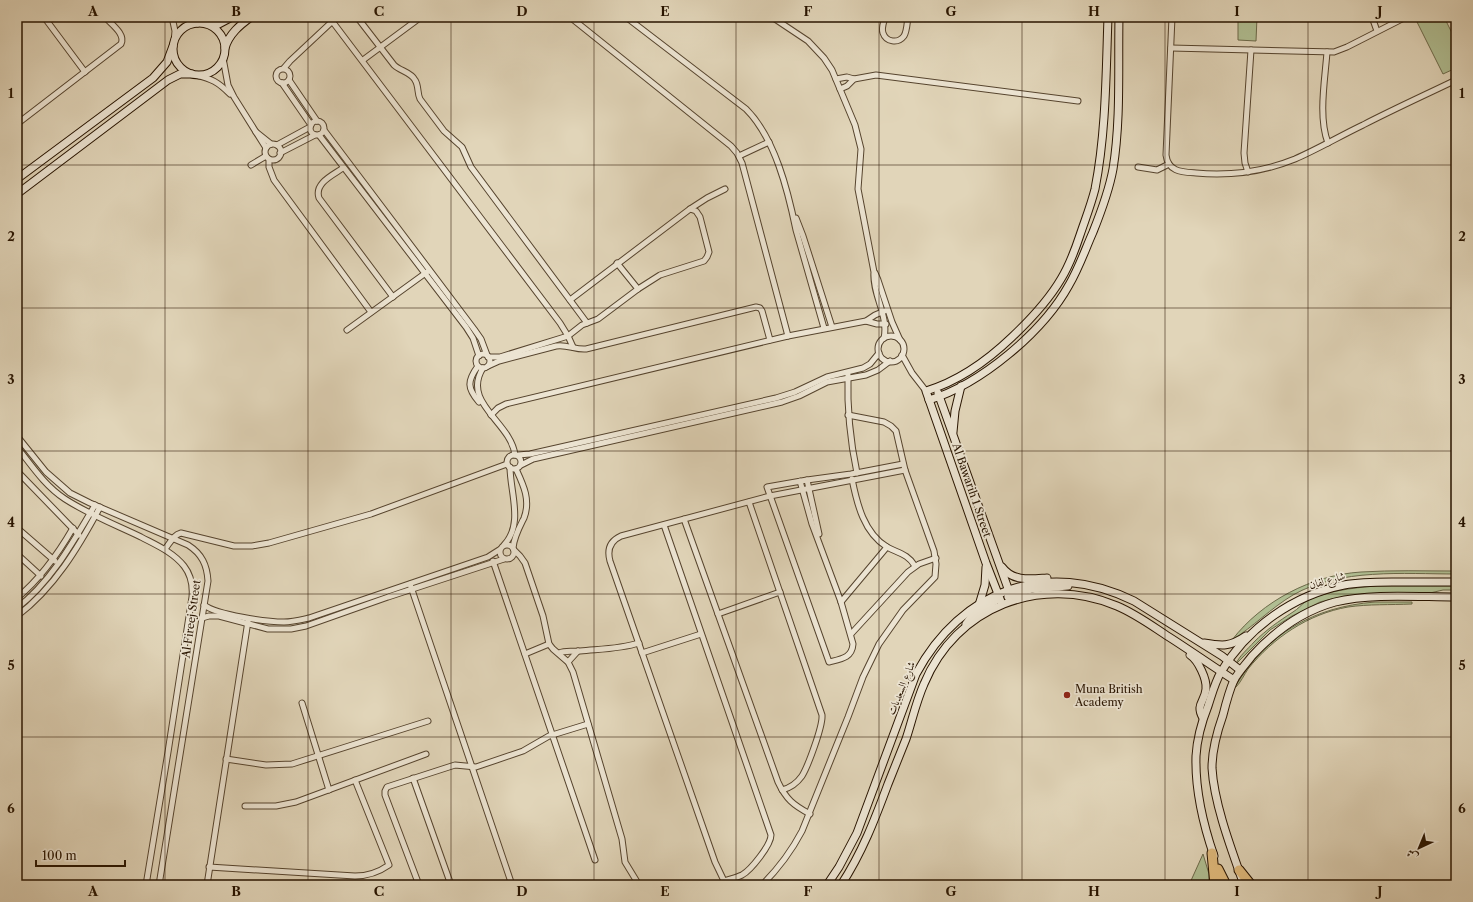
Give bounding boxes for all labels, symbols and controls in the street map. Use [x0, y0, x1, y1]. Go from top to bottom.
text: A [87, 3, 99, 19]
text: B [231, 3, 241, 19]
text: C [374, 3, 384, 19]
text: D [516, 3, 528, 19]
text: E [660, 3, 670, 19]
text: F [804, 3, 813, 19]
text: G [945, 3, 957, 19]
text: H [1088, 3, 1100, 19]
text: I [1234, 3, 1240, 19]
text: J [1375, 3, 1383, 19]
text: 1 [8, 85, 14, 101]
text: 1 [1459, 85, 1465, 101]
text: 2 [7, 228, 15, 244]
text: 2 [1458, 228, 1466, 244]
text: 3 [7, 371, 15, 387]
text: 3 [1458, 371, 1466, 387]
street label: Al Bawarih 1 Street [949, 440, 995, 539]
text: 4 [7, 514, 15, 530]
text: 4 [1458, 514, 1466, 530]
street label: شارع لفان [1307, 568, 1348, 595]
street label: Al Fireej Street [178, 579, 203, 660]
text: 5 [7, 657, 15, 673]
text: 5 [1458, 657, 1466, 673]
street label: شارع السعديات [884, 659, 921, 718]
place label: Muna British Academy [1074, 682, 1143, 709]
marker: Muna British Academy [1062, 690, 1072, 700]
text: 6 [7, 800, 15, 816]
text: 6 [1458, 800, 1466, 816]
north arrow [1399, 828, 1439, 868]
scale bar [36, 842, 125, 868]
text: ش [1403, 846, 1421, 864]
text: 100 m [42, 848, 77, 863]
text: A [87, 883, 99, 899]
text: B [231, 883, 241, 899]
text: C [374, 883, 384, 899]
text: D [516, 883, 528, 899]
text: E [660, 883, 670, 899]
text: F [804, 883, 813, 899]
text: G [945, 883, 957, 899]
text: H [1088, 883, 1100, 899]
text: I [1234, 883, 1240, 899]
text: J [1375, 883, 1383, 899]

